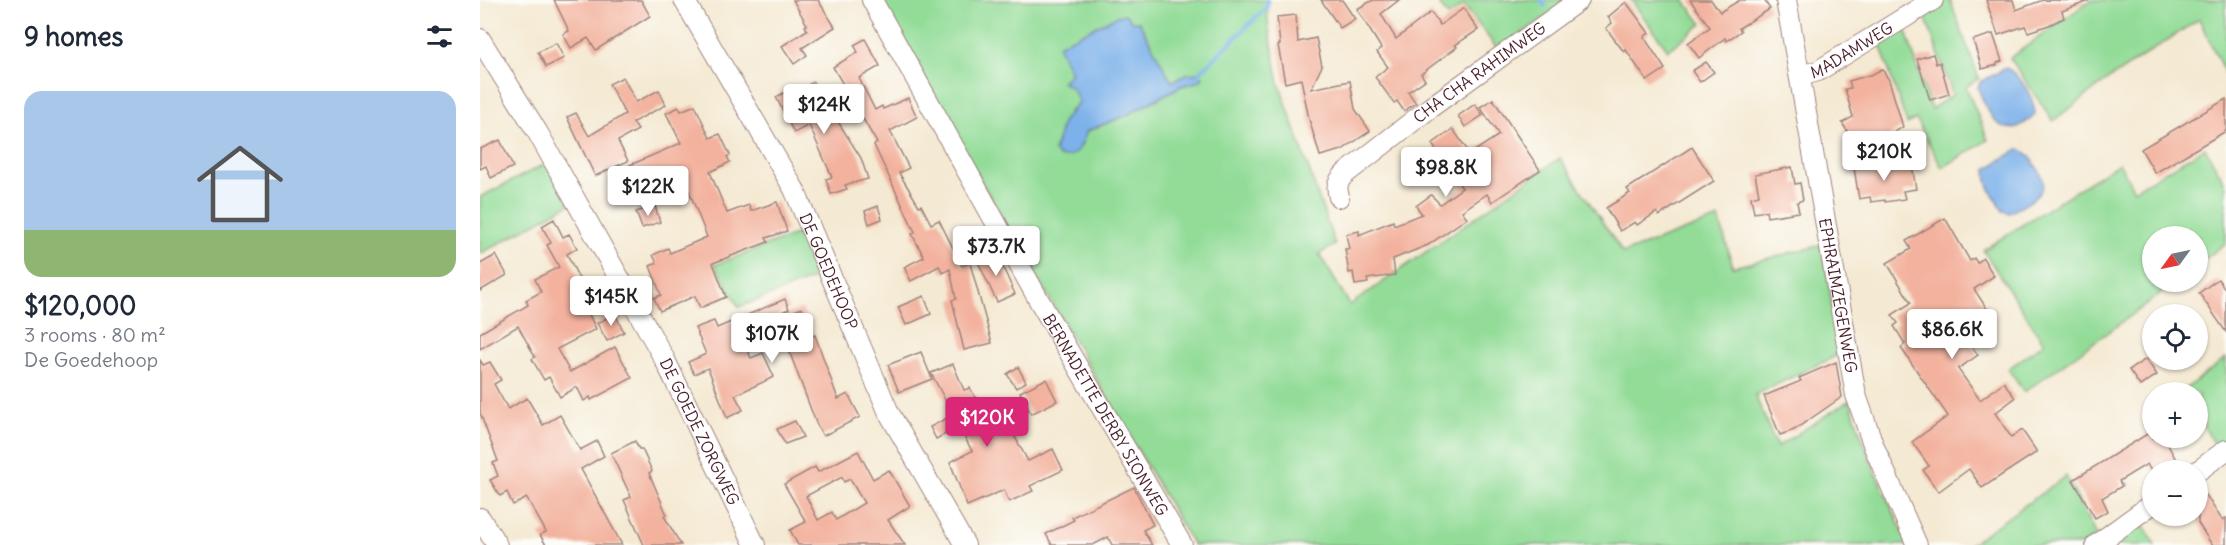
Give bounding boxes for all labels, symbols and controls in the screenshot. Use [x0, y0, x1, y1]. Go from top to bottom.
street label: CHA CHA RAHIMWEG [1409, 17, 1550, 127]
street label: MADAMWEG [1808, 17, 1896, 83]
text: 9 homes [24, 20, 123, 53]
icon: filters [423, 20, 456, 53]
pin: $124K [782, 84, 866, 135]
text: $124K [797, 91, 851, 116]
icon: home [186, 130, 294, 238]
pin: $210K [1842, 131, 1926, 182]
text: $210K [1856, 138, 1912, 163]
pin: $98.8K [1397, 147, 1495, 198]
text: $98.8K [1415, 154, 1477, 179]
pin: $122K [606, 166, 690, 217]
text: $122K [622, 173, 674, 198]
street label: DE GOEDEHOOP [795, 210, 863, 333]
street label: EPHRAIMZEGENWEG [1815, 217, 1862, 374]
pin: $73.7K [947, 226, 1045, 277]
north arrow [2142, 226, 2208, 292]
map controls [2142, 226, 2208, 526]
text: $73.7K [967, 233, 1025, 258]
pin: $145K [569, 276, 653, 327]
text: $145K [584, 283, 638, 308]
text: $120,000 [24, 289, 136, 322]
button: locate [2142, 304, 2208, 370]
pin: $86.6K [1903, 309, 2001, 360]
street label: BERNADETTE DERBY SIONWEG [1039, 310, 1173, 519]
pin: $107K [730, 313, 814, 364]
text: $86.6K [1921, 316, 1983, 341]
text: $107K [745, 320, 799, 345]
text: 3 rooms · 80 m² [24, 322, 166, 347]
text: De Goedehoop [24, 347, 158, 372]
street label: DE GOEDE ZORGWEG [656, 355, 744, 508]
button: + [2142, 382, 2208, 448]
pin: $120K [945, 397, 1029, 448]
text: $120K [959, 404, 1015, 429]
button: − [2142, 460, 2208, 526]

